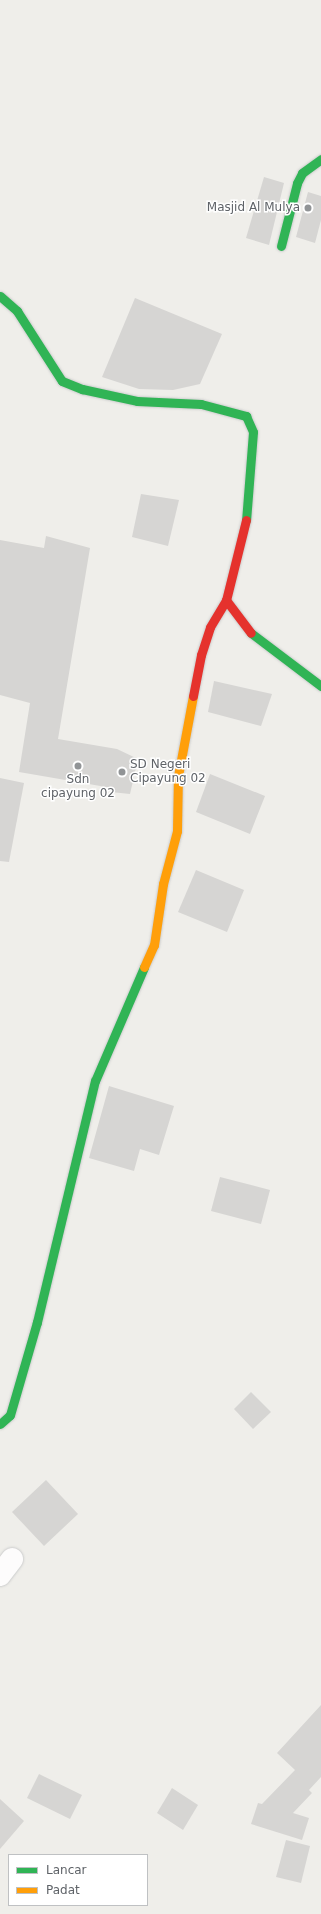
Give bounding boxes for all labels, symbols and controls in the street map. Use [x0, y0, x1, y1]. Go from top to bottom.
place label: Masjid Al Mulya [207, 201, 300, 215]
marker: Masjid Al Mulya [303, 203, 313, 213]
place label: SD Negeri Cipayung 02 [130, 758, 206, 786]
marker: Sdn cipayung 02 [73, 761, 83, 771]
marker: SD Negeri Cipayung 02 [117, 767, 127, 777]
place label: Sdn cipayung 02 [41, 773, 115, 801]
legend [8, 1854, 148, 1906]
text: Lancar [46, 1863, 87, 1877]
text: Padat [46, 1883, 80, 1897]

